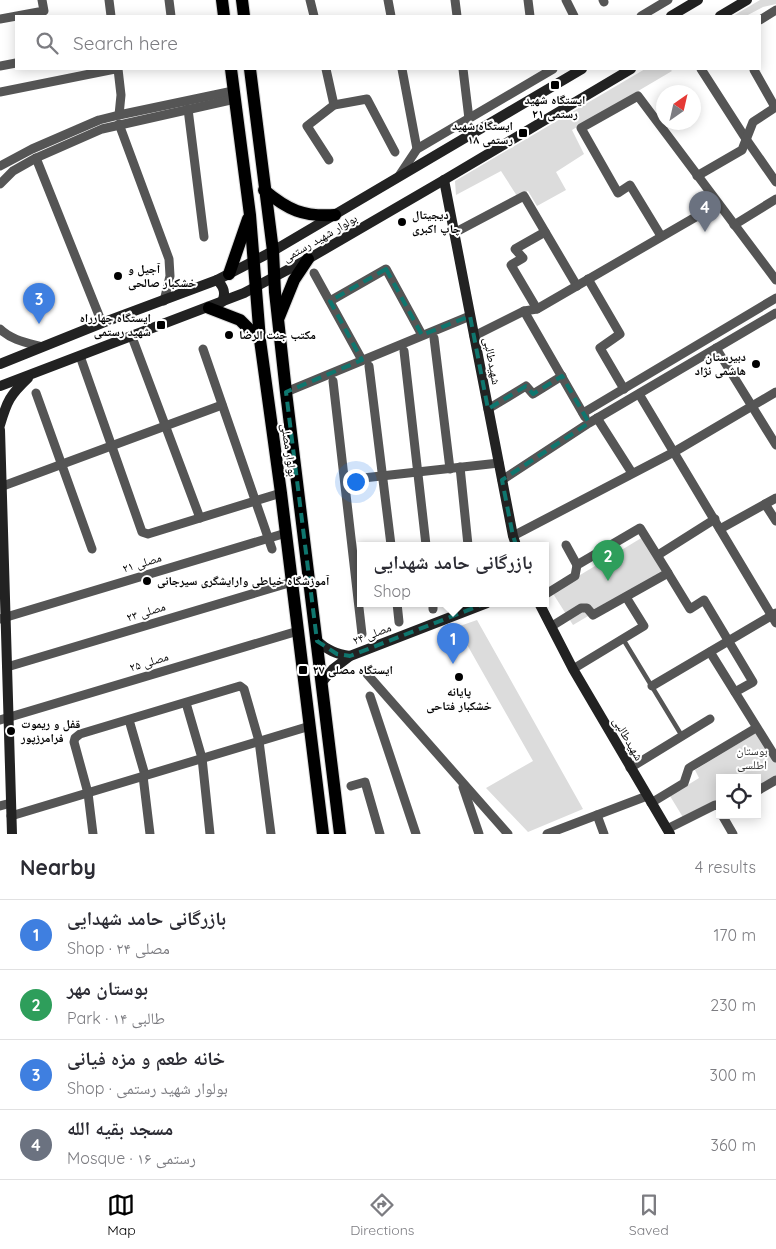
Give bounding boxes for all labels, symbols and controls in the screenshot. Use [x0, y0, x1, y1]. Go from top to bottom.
search box [15, 15, 761, 70]
icon: search [33, 29, 61, 57]
text: Search here [73, 31, 178, 55]
marker: ایستگاه شهید رستمی ۲۱ [549, 79, 561, 91]
north arrow [656, 85, 701, 130]
place label: ایستگاه شهید رستمی ۲۱ [524, 92, 586, 122]
place label: ایستگاه شهید رستمی ۱۸ [452, 118, 513, 148]
marker: ایستگاه شهید رستمی ۱۸ [517, 127, 529, 139]
pin: 4 [689, 191, 721, 232]
place label: دیجیتال چاپ اکبری [412, 207, 461, 237]
street label: بولوار شهید رستمی [280, 210, 360, 265]
marker: دیجیتال چاپ اکبری [396, 216, 408, 228]
place label: آجیل و خشکبار صالحی [128, 261, 197, 291]
marker: آجیل و خشکبار صالحی [112, 270, 124, 282]
pin: 3 [23, 283, 55, 324]
place label: ایستگاه چهارراه شهید رستمی [80, 310, 151, 340]
marker: ایستگاه چهارراه شهید رستمی [155, 319, 167, 331]
place label: مكتب جنت الرضا [239, 327, 316, 342]
marker: مكتب جنت الرضا [223, 329, 235, 341]
street label: شهیدطالبی [480, 336, 504, 386]
place label: دبیرستان هاشمی نژاد [695, 349, 746, 379]
marker: دبیرستان هاشمی نژاد [750, 358, 762, 370]
street label: بولوار مصلی [278, 422, 301, 478]
your location [343, 469, 369, 495]
pin: 2 [592, 540, 624, 581]
popup [357, 542, 549, 607]
street label: مصلی ۲۱ [121, 549, 163, 576]
text: بازرگانی حامد شهدایی [374, 550, 532, 574]
place label: آموزشگاه خیاطی وارایشگری سیرجانی [157, 573, 330, 589]
marker: آموزشگاه خیاطی وارایشگری سیرجانی [141, 575, 153, 587]
text: Shop [374, 581, 411, 601]
street label: مصلی ۲۳ [125, 598, 167, 625]
street label: مصلی ۲۴ [350, 619, 393, 648]
pin: 1 [437, 623, 469, 664]
street label: مصلی ۲۵ [128, 648, 170, 675]
place label: ایستگاه مصلی ۲۷ [313, 662, 393, 678]
marker: ایستگاه مصلی ۲۷ [297, 664, 309, 676]
marker: پایانه خشکبار فتاحی [453, 671, 465, 683]
place label: پایانه خشکبار فتاحی [426, 684, 492, 714]
street label: شهیدطالبی [610, 714, 647, 763]
place label: قفل و ریموت فرامرزپور [20, 716, 80, 745]
marker: قفل و ریموت فرامرزپور [5, 725, 17, 737]
park label: بوستان اطلسی [736, 743, 768, 772]
map controls [716, 774, 761, 819]
button: locate [716, 774, 761, 819]
text: Nearby [20, 854, 96, 880]
text: 4 results [695, 857, 756, 877]
text: بازرگانی حامد شهدایی [67, 906, 226, 930]
text: 1 [33, 925, 39, 945]
text: 170 m [713, 925, 756, 945]
text: Shop · مصلی ۲۴ [67, 938, 170, 958]
text: بوستان مهر [67, 976, 148, 1000]
text: 2 [31, 995, 41, 1015]
text: 230 m [710, 995, 756, 1015]
text: Park · طالبی ۱۴ [67, 1008, 165, 1028]
text: خانه طعم و مزه فیانی [67, 1046, 225, 1070]
text: 3 [32, 1065, 40, 1085]
text: 300 m [710, 1065, 756, 1085]
text: Shop · بولوار شهید رستمی [67, 1078, 228, 1098]
text: مسجد بقیه الله [67, 1116, 173, 1140]
text: 4 [31, 1135, 41, 1155]
text: 360 m [711, 1135, 756, 1155]
text: Mosque · رستمی ۱۶ [67, 1148, 196, 1168]
tab: Map [107, 1191, 136, 1239]
tab: Directions [350, 1191, 414, 1239]
tab: Saved [629, 1191, 669, 1239]

